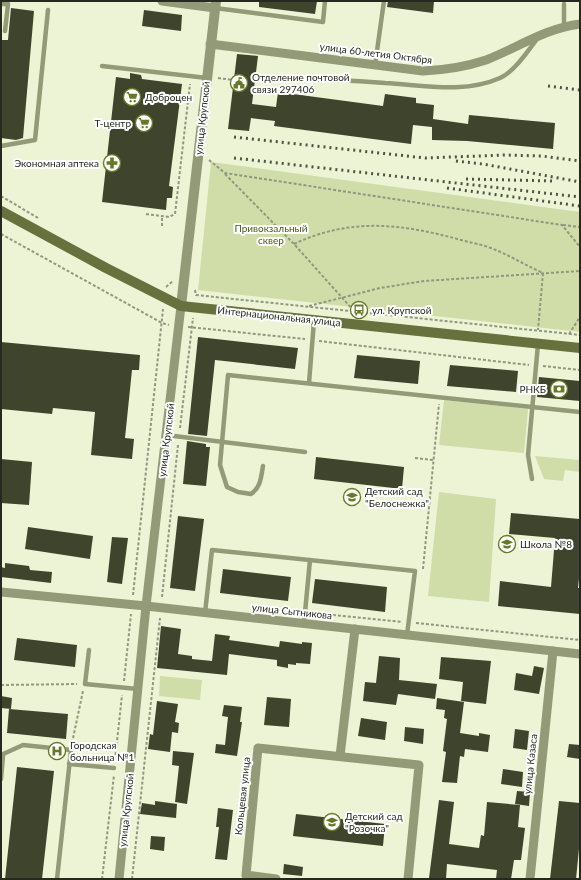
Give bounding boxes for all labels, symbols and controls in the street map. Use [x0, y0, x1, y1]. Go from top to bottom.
street label: улица 60-летия Октября [319, 40, 433, 66]
place label: Отделение почтовой связи 297406 [252, 71, 350, 95]
public building icon: Отделение почтовой связи 297406 [229, 73, 249, 93]
street label: улица Крупской [192, 80, 212, 155]
supermarket icon: Доброцен [122, 87, 142, 107]
place label: Доброцен [145, 91, 192, 103]
supermarket icon: Т-центр [134, 113, 154, 133]
place label: Т-центр [94, 117, 131, 129]
pharmacy icon: Экономная аптека [102, 153, 122, 173]
place label: Экономная аптека [14, 157, 99, 169]
park label: Привокзальный сквер [234, 222, 308, 246]
bus stop icon: ул. Крупской [349, 300, 369, 320]
street label: Интернациональная улица [217, 304, 341, 328]
place label: ул. Крупской [372, 304, 432, 316]
bank icon: РНКБ [549, 379, 569, 399]
place label: РНКБ [519, 383, 546, 395]
street label: улица Крупской [156, 402, 176, 477]
place label: Детский сад "Белоснежка" [365, 485, 429, 509]
school or university icon: Детский сад "Белоснежка" [342, 487, 362, 507]
school or university icon: Школа №8 [497, 534, 517, 554]
place label: Школа №8 [520, 538, 572, 550]
street label: улица Сытникова [251, 601, 333, 621]
street label: улица Казаса [521, 733, 539, 795]
place label: Городская больница №1 [70, 739, 135, 763]
hospital icon: Городская больница №1 [47, 741, 67, 761]
street label: Кольцевая улица [232, 756, 252, 836]
street label: улица Крупской [116, 772, 136, 847]
place label: Детский сад "Розочка" [345, 810, 403, 834]
school or university icon: Детский сад "Розочка" [322, 812, 342, 832]

